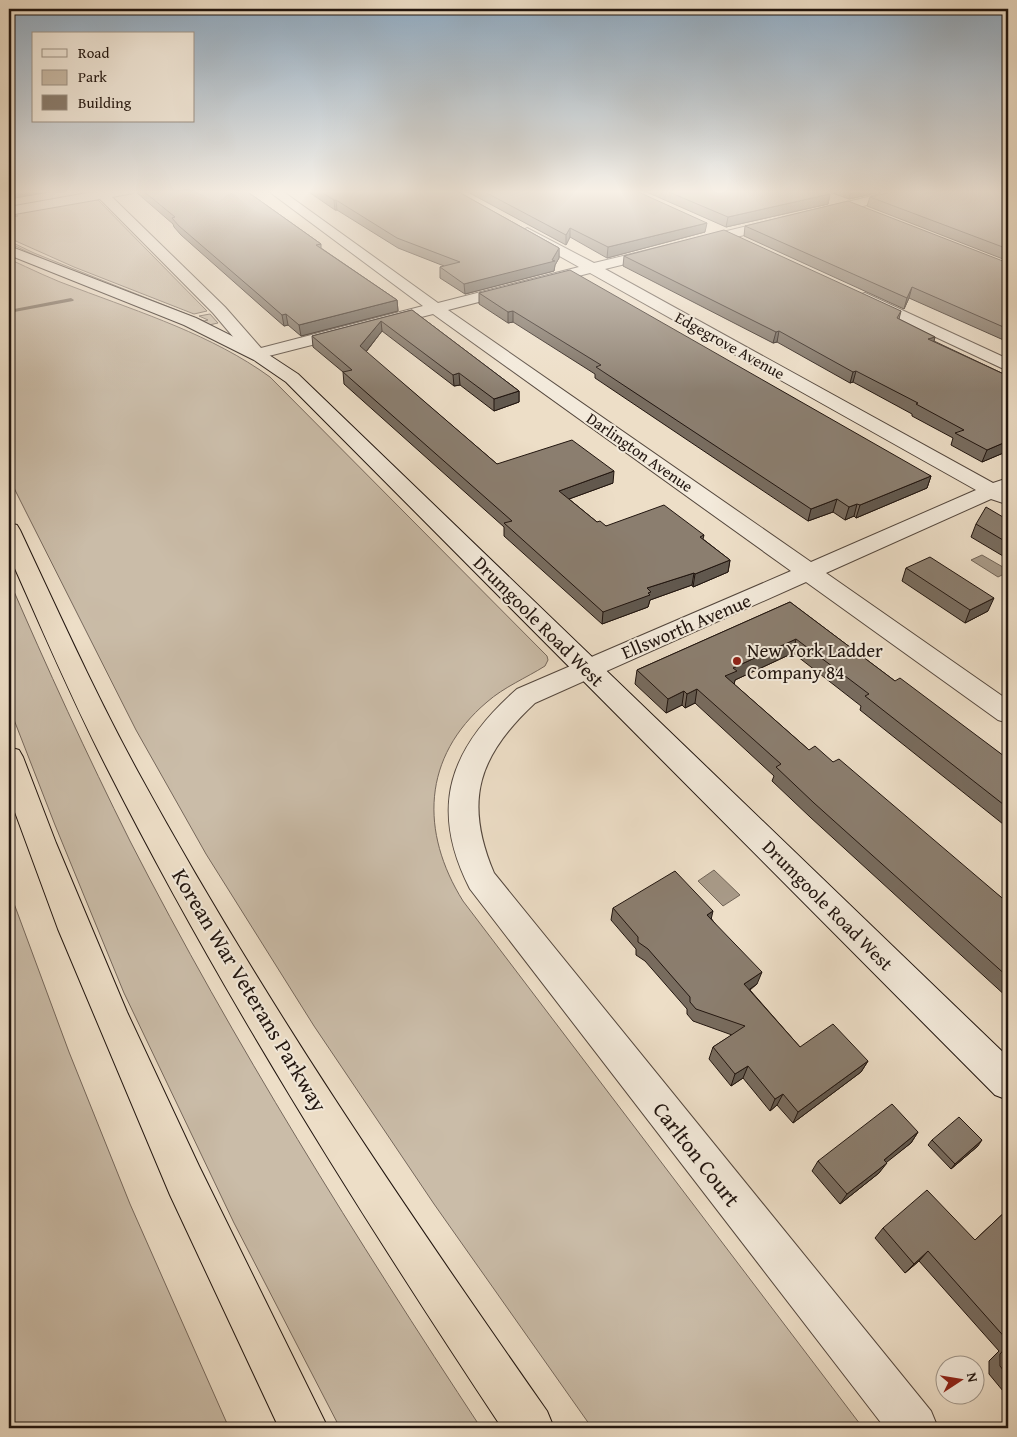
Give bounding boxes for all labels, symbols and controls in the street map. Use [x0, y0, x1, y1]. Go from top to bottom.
legend [32, 32, 195, 122]
text: Road [78, 42, 109, 63]
text: Park [78, 66, 107, 87]
text: Building [78, 92, 132, 113]
street label: Edgegrove Avenue [671, 305, 789, 385]
street label: Darlington Avenue [582, 406, 698, 498]
street label: Drumgoole Road West [467, 549, 611, 693]
street label: Ellsworth Avenue [617, 586, 755, 666]
place label: New York Ladder Company 84 [747, 636, 883, 686]
marker: New York Ladder Company 84 [731, 655, 743, 667]
street label: Drumgoole Road West [756, 833, 900, 977]
street label: Korean War Veterans Parkway [164, 862, 336, 1118]
street label: Carlton Court [646, 1095, 748, 1214]
north arrow [934, 1354, 984, 1404]
text: N [962, 1371, 984, 1385]

